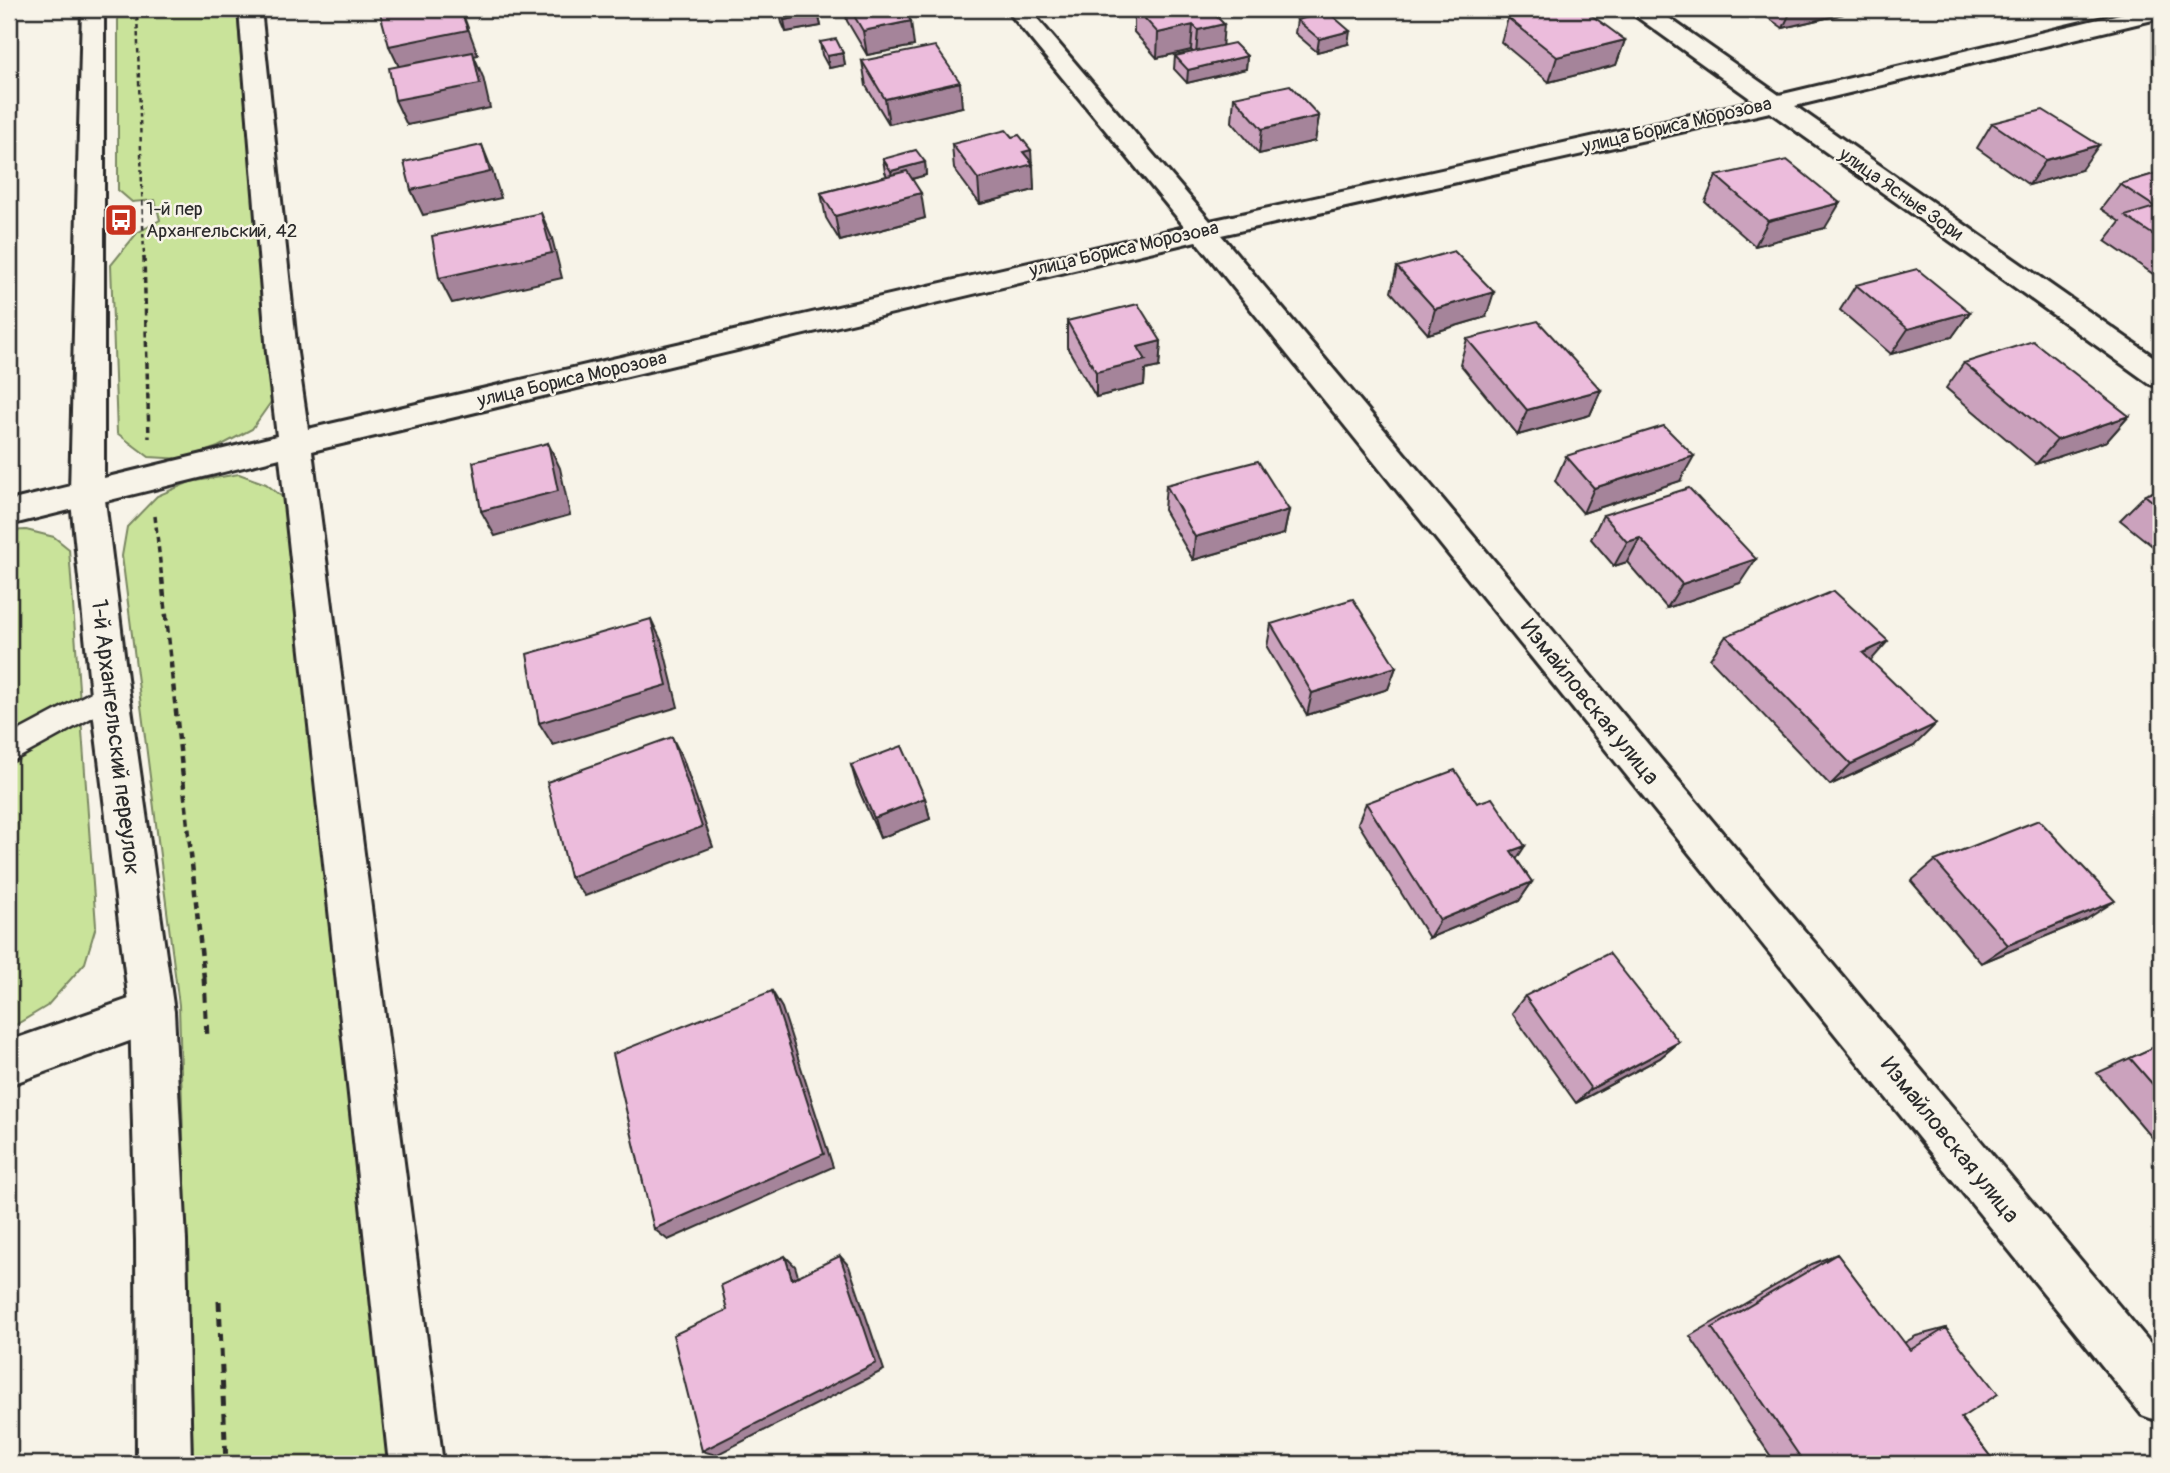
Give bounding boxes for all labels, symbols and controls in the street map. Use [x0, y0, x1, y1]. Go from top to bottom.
street label: улица Бориса Морозова [1579, 91, 1774, 159]
street label: улица Ясные Зори [1833, 142, 1968, 246]
place label: 1-й пер Архангельский, 42 [146, 197, 297, 243]
bus stop icon: 1-й пер Архангельский, 42 [102, 201, 140, 239]
street label: улица Бориса Морозова [1026, 215, 1221, 283]
street label: улица Бориса Морозова [474, 345, 669, 413]
street label: 1-й Архангельский переулок [85, 598, 147, 877]
street label: Измайловская улица [1514, 613, 1666, 791]
street label: Измайловская улица [1874, 1051, 2026, 1229]

